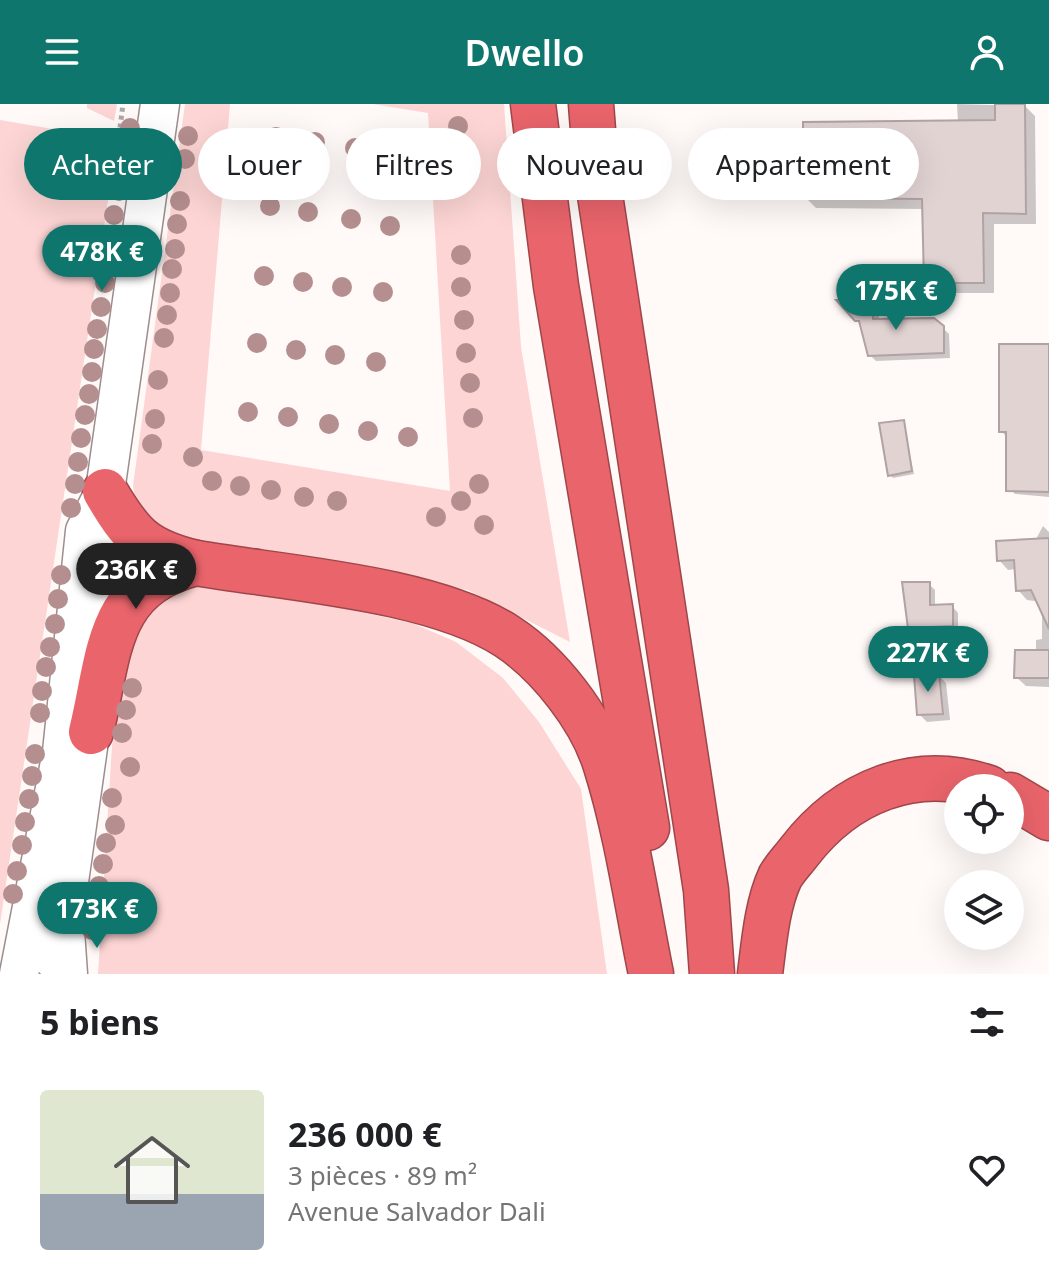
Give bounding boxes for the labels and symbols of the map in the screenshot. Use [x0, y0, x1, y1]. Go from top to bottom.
pin: 478K € [37, 225, 167, 293]
pin: 175K € [831, 264, 961, 332]
pin: 236K € [71, 543, 201, 611]
pin: 227K € [863, 626, 993, 694]
pin: 173K € [32, 882, 162, 950]

